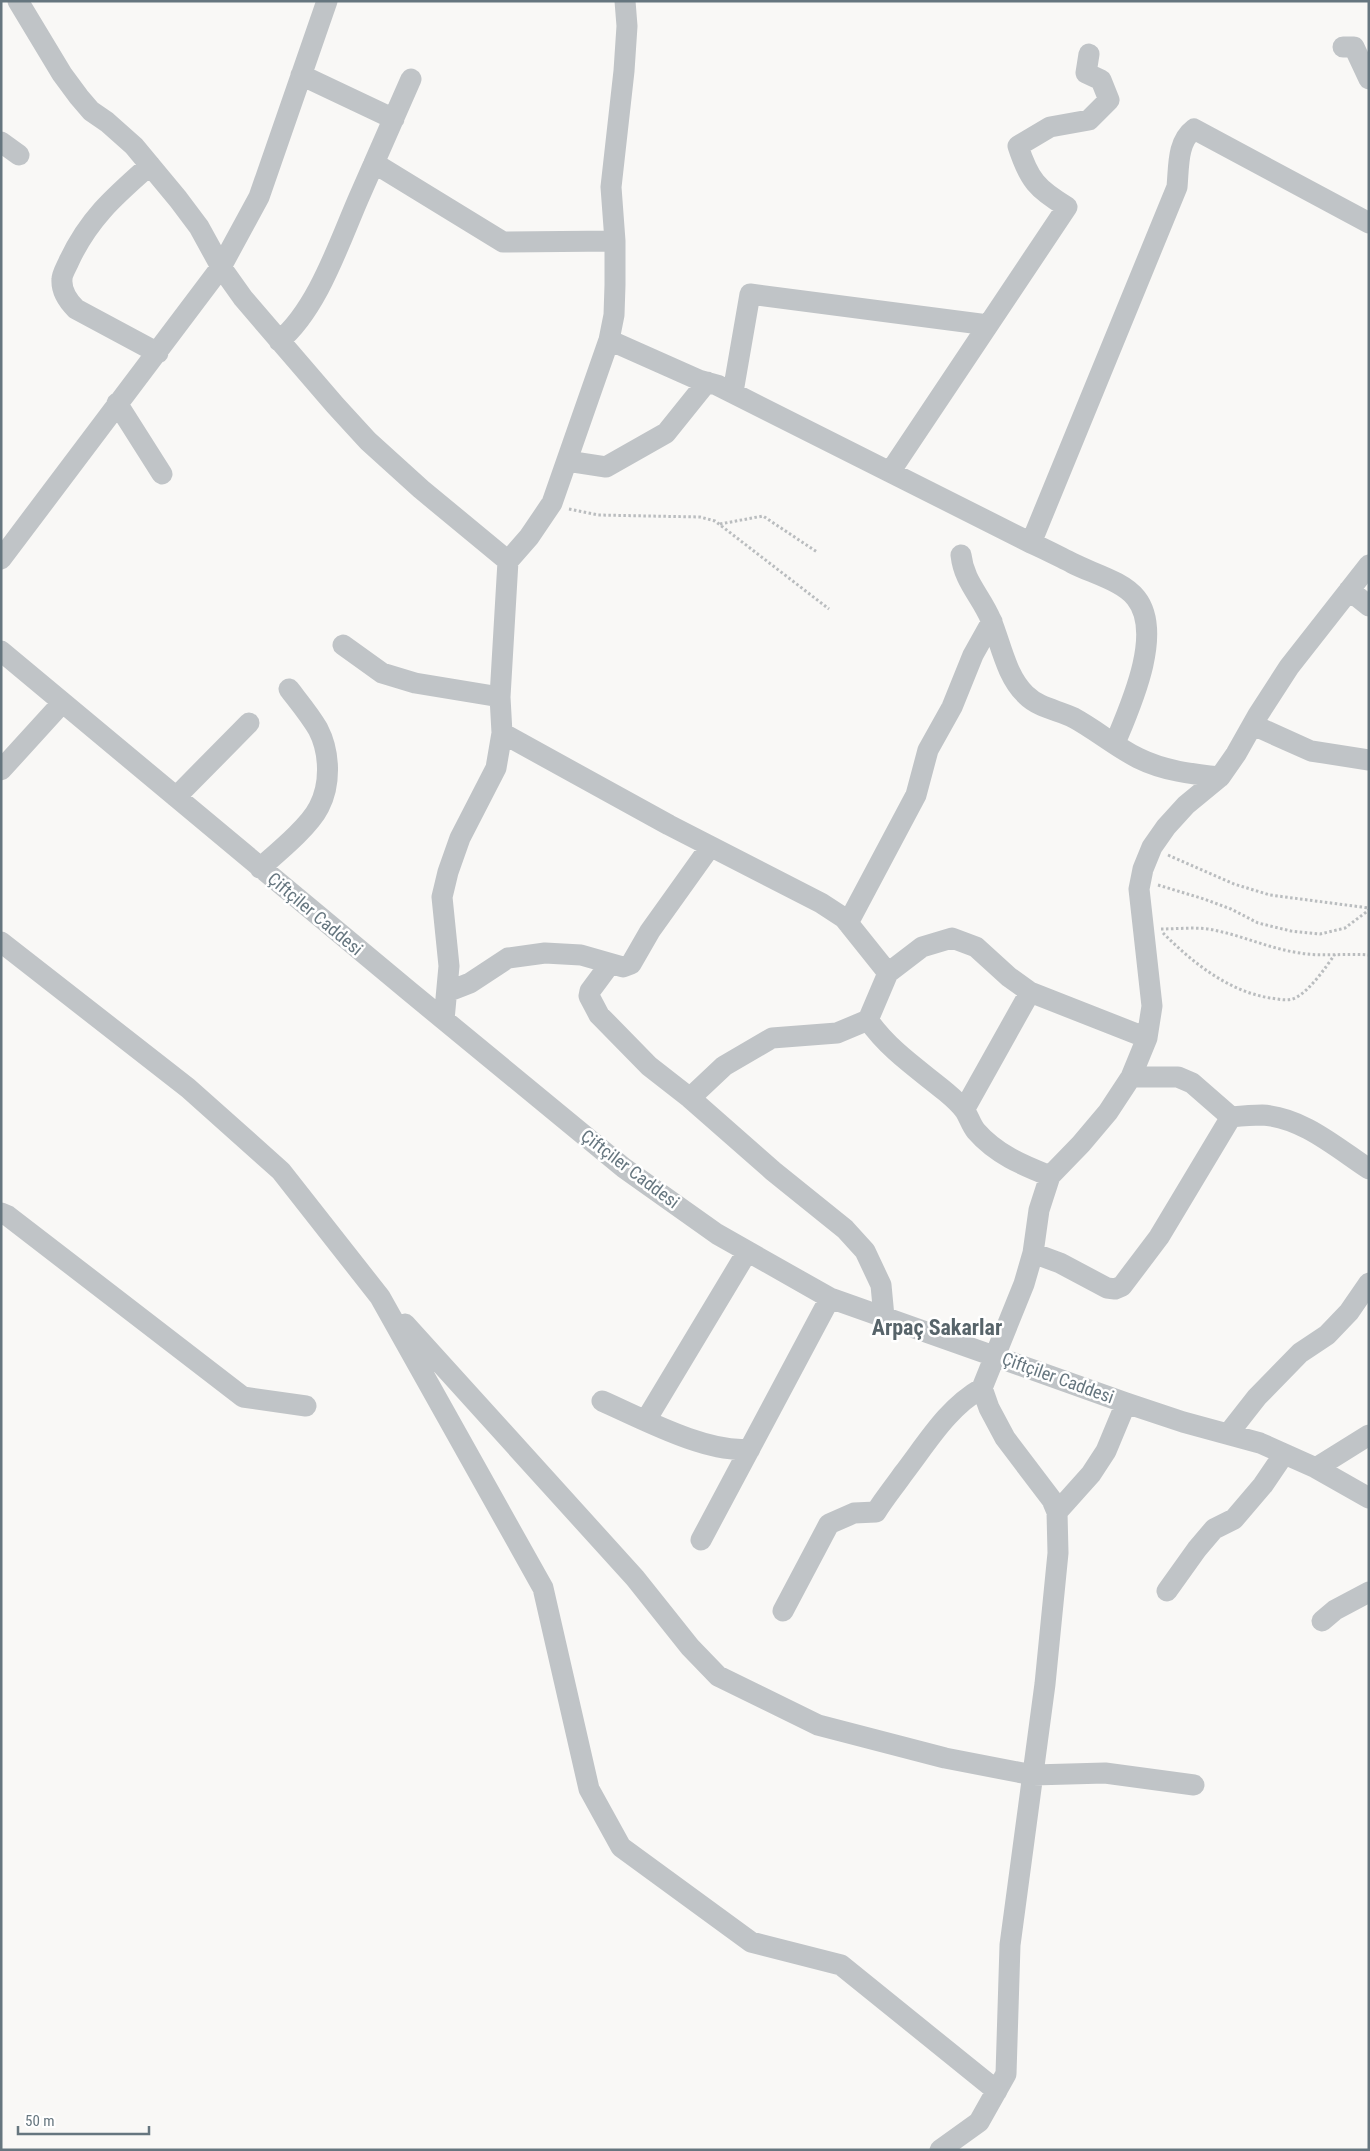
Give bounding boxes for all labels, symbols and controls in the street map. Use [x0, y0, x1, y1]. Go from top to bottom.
street label: Çiftçiler Caddesi [264, 868, 367, 959]
street label: Çiftçiler Caddesi [577, 1125, 684, 1212]
district label: Arpaç Sakarlar [872, 1315, 1002, 1340]
street label: Çiftçiler Caddesi [999, 1348, 1117, 1407]
scale bar [18, 2104, 149, 2136]
text: 50 m [25, 2112, 55, 2130]

